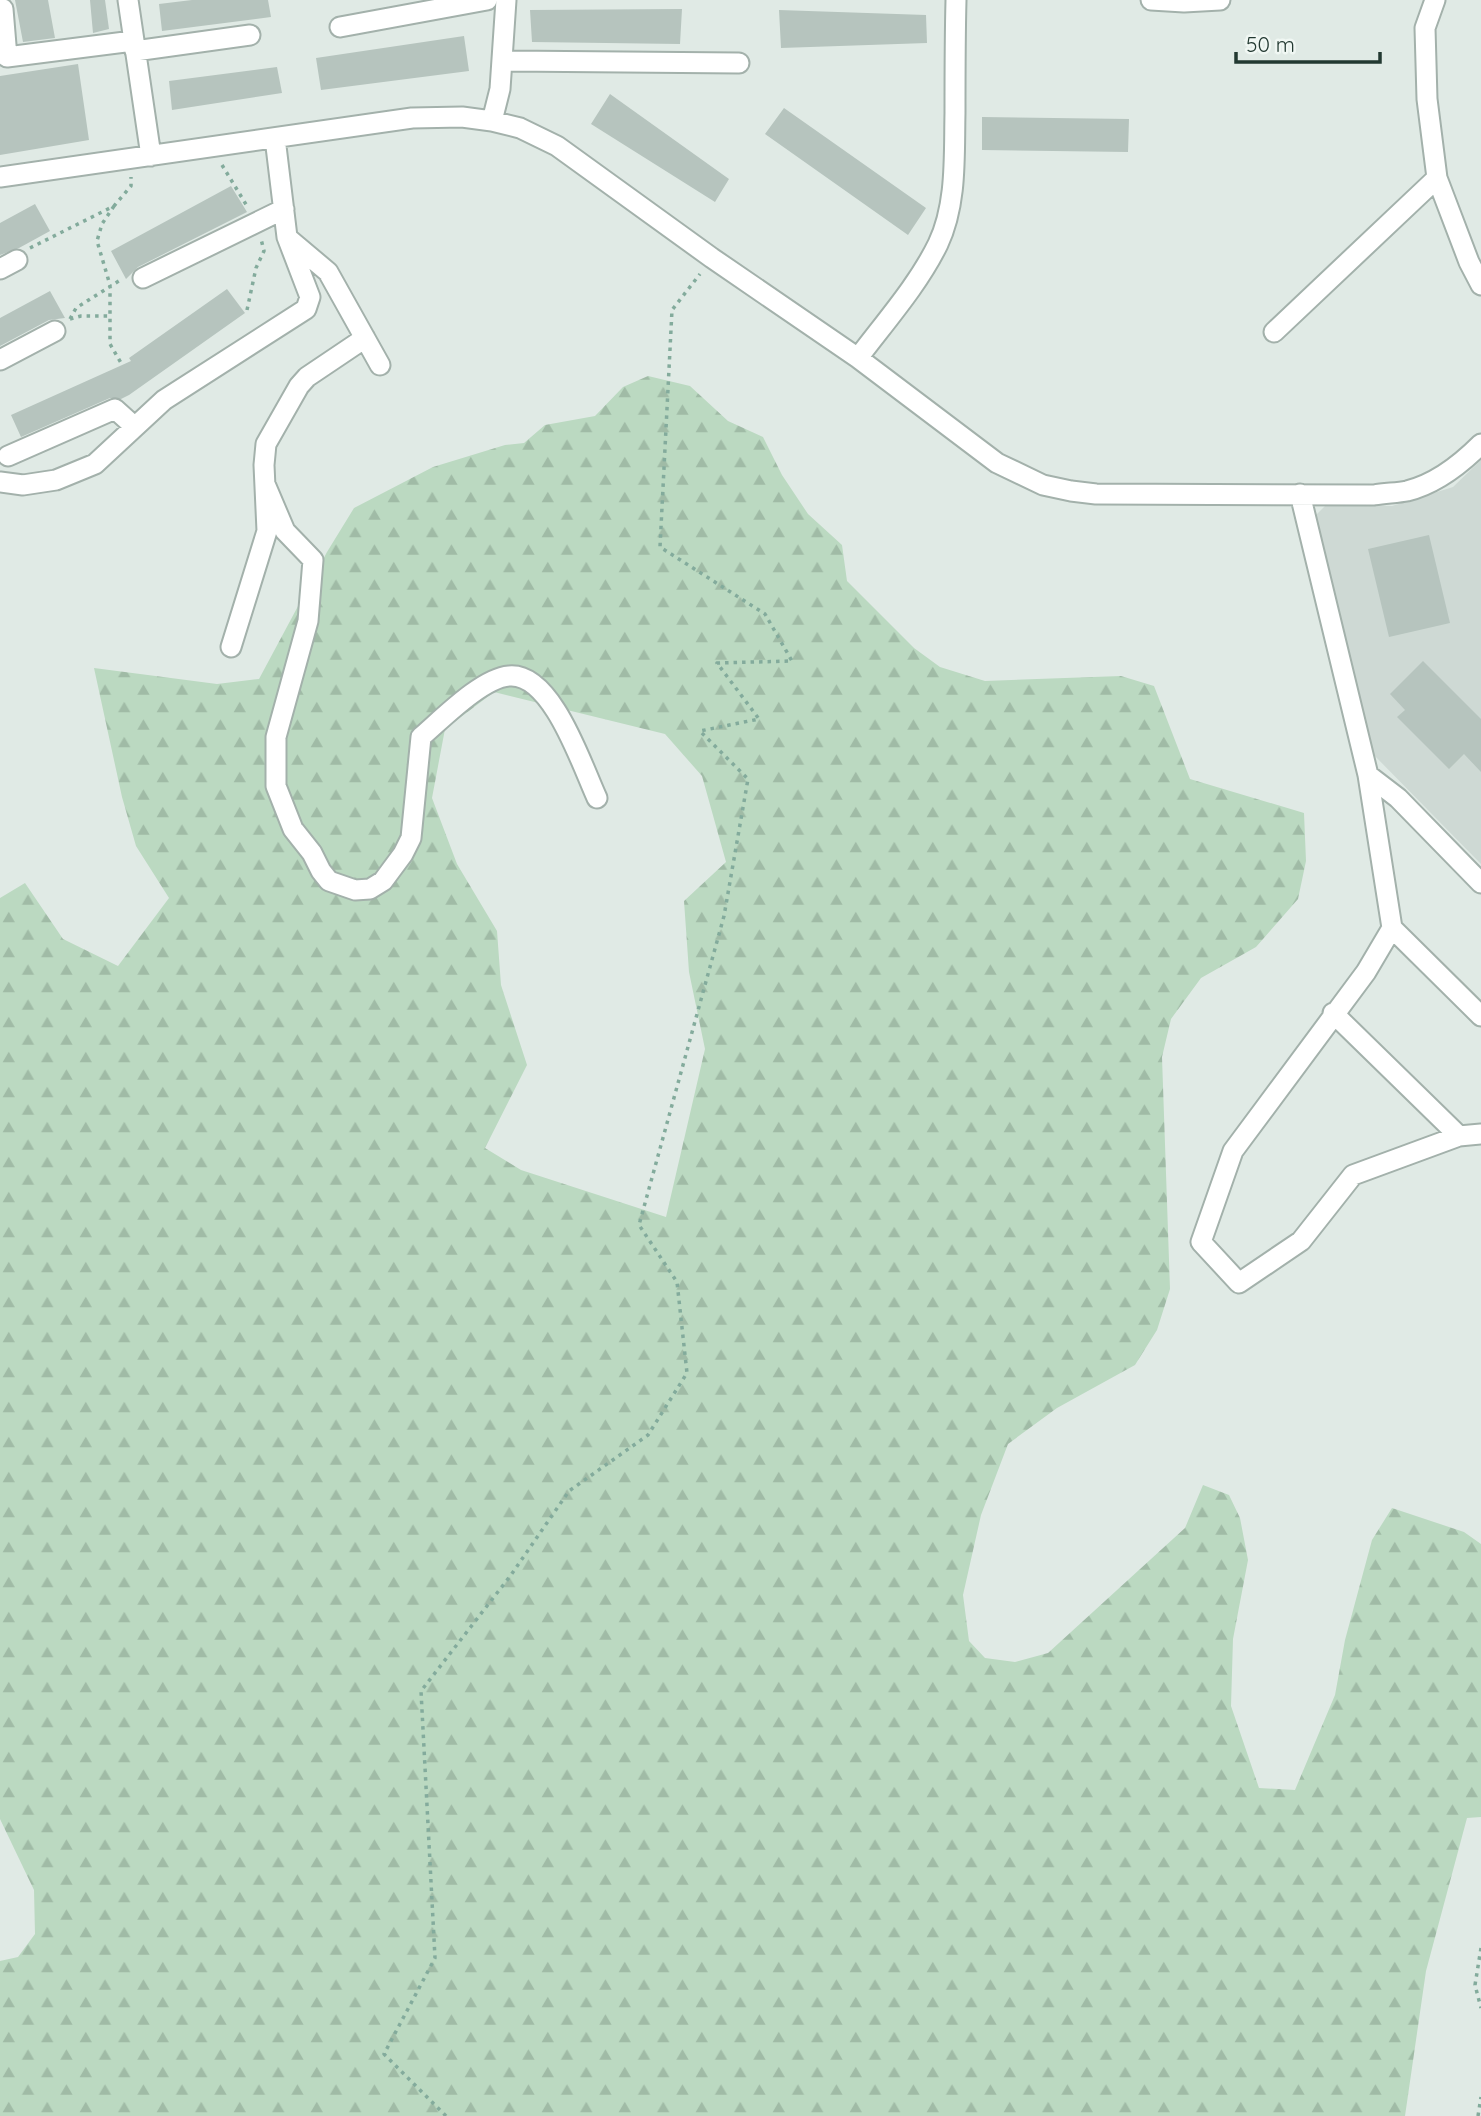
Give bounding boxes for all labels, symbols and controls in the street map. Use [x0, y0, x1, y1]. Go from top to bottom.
scale bar [1236, 21, 1380, 65]
text: 50 m [1246, 31, 1295, 57]

